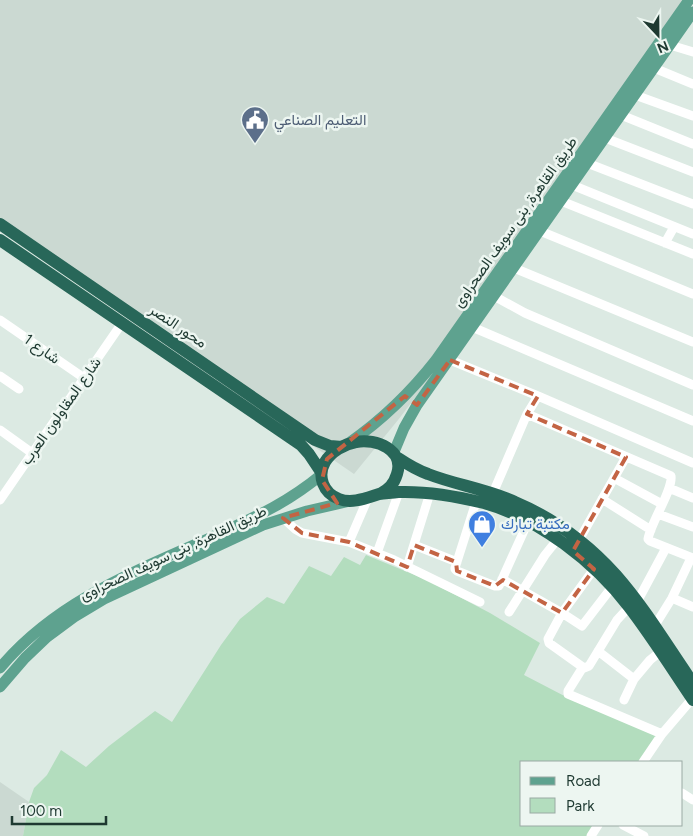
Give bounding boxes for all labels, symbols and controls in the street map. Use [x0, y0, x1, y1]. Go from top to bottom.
north arrow [633, 10, 683, 60]
text: N [654, 37, 671, 56]
public building icon: التعليم الصناعي [240, 105, 270, 144]
place label: التعليم الصناعي [274, 111, 366, 133]
street label: طريق القاهرة, بنى سويف الصحراوى [449, 133, 582, 311]
street label: محور النصر [145, 300, 210, 352]
street label: شارع 1 [19, 330, 64, 370]
street label: شارع المقاولون العرب [17, 354, 107, 469]
street label: طريق القاهرة, بنى سويف الصحراوى [77, 502, 270, 605]
shop icon: مكتبة تبارك [467, 509, 497, 548]
place label: مكتبة تبارك [501, 515, 570, 533]
legend [520, 761, 683, 826]
text: Road [566, 772, 601, 790]
scale bar [12, 794, 106, 826]
text: Park [566, 797, 595, 815]
text: 100 m [20, 802, 62, 820]

